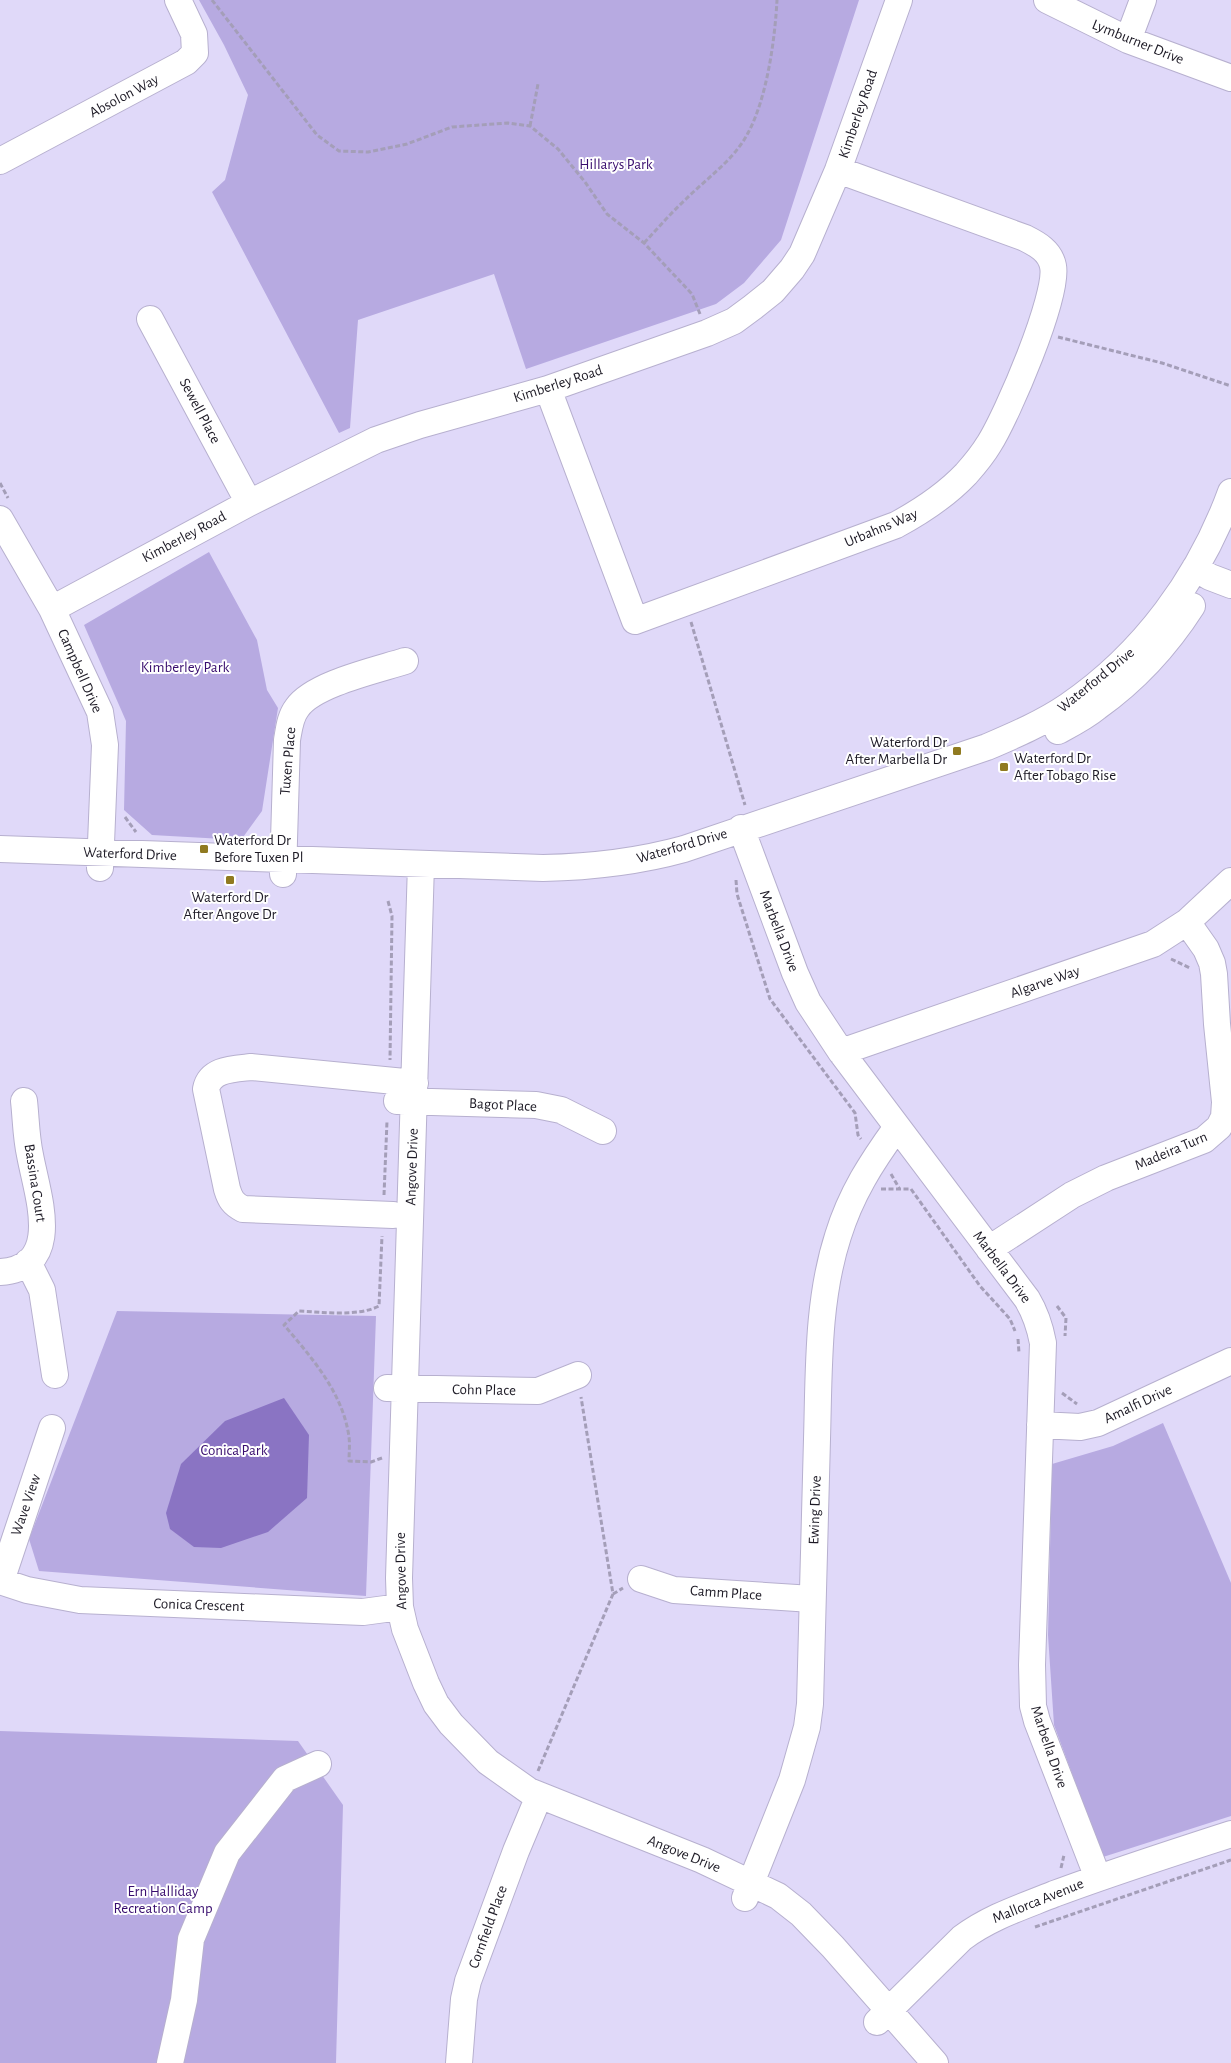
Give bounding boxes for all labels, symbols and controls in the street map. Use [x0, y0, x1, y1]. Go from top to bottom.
street label: Lymburner Drive [1090, 17, 1186, 67]
street label: Kimberley Road [836, 68, 880, 160]
street label: Absolon Way [87, 71, 162, 120]
park label: Hillarys Park [579, 157, 653, 172]
street label: Kimberley Road [512, 362, 605, 405]
street label: Sewell Place [177, 376, 223, 446]
street label: Urbahns Way [842, 506, 920, 550]
street label: Kimberley Road [140, 509, 229, 565]
street label: Campbell Drive [55, 627, 105, 715]
street label: Waterford Drive [1055, 645, 1137, 715]
park label: Kimberley Park [141, 660, 230, 675]
street label: Tuxen Place [278, 726, 298, 796]
place label: Waterford Dr After Marbella Dr [846, 735, 947, 767]
marker: Waterford Dr After Marbella Dr [951, 745, 963, 757]
place label: Waterford Dr After Tobago Rise [1014, 751, 1116, 783]
marker: Waterford Dr After Tobago Rise [998, 761, 1010, 773]
street label: Waterford Drive [635, 826, 729, 866]
place label: Waterford Dr Before Tuxen Pl [214, 833, 303, 865]
marker: Waterford Dr Before Tuxen Pl [198, 843, 210, 855]
street label: Waterford Drive [83, 845, 177, 863]
marker: Waterford Dr After Angove Dr [224, 874, 236, 886]
street label: Marbella Drive [757, 888, 801, 974]
place label: Waterford Dr After Angove Dr [184, 890, 277, 922]
street label: Algarve Way [1008, 963, 1082, 1001]
street label: Bagot Place [469, 1096, 537, 1114]
street label: Angove Drive [403, 1128, 421, 1206]
street label: Madeira Turn [1132, 1129, 1210, 1173]
street label: Bassina Court [21, 1143, 49, 1223]
street label: Marbella Drive [970, 1228, 1034, 1306]
street label: Cohn Place [452, 1382, 516, 1398]
street label: Amalfi Drive [1102, 1382, 1174, 1426]
park label: Conica Park [200, 1443, 268, 1458]
street label: Wave View [8, 1472, 44, 1538]
street label: Ewing Drive [806, 1475, 824, 1545]
street label: Angove Drive [393, 1532, 409, 1610]
street label: Camm Place [690, 1583, 763, 1603]
street label: Conica Crescent [153, 1596, 245, 1614]
street label: Marbella Drive [1028, 1704, 1070, 1790]
street label: Angove Drive [645, 1833, 723, 1875]
street label: Mallorca Avenue [990, 1876, 1086, 1926]
street label: Cornfield Place [466, 1883, 510, 1971]
park label: Ern Halliday Recreation Camp [113, 1884, 213, 1916]

